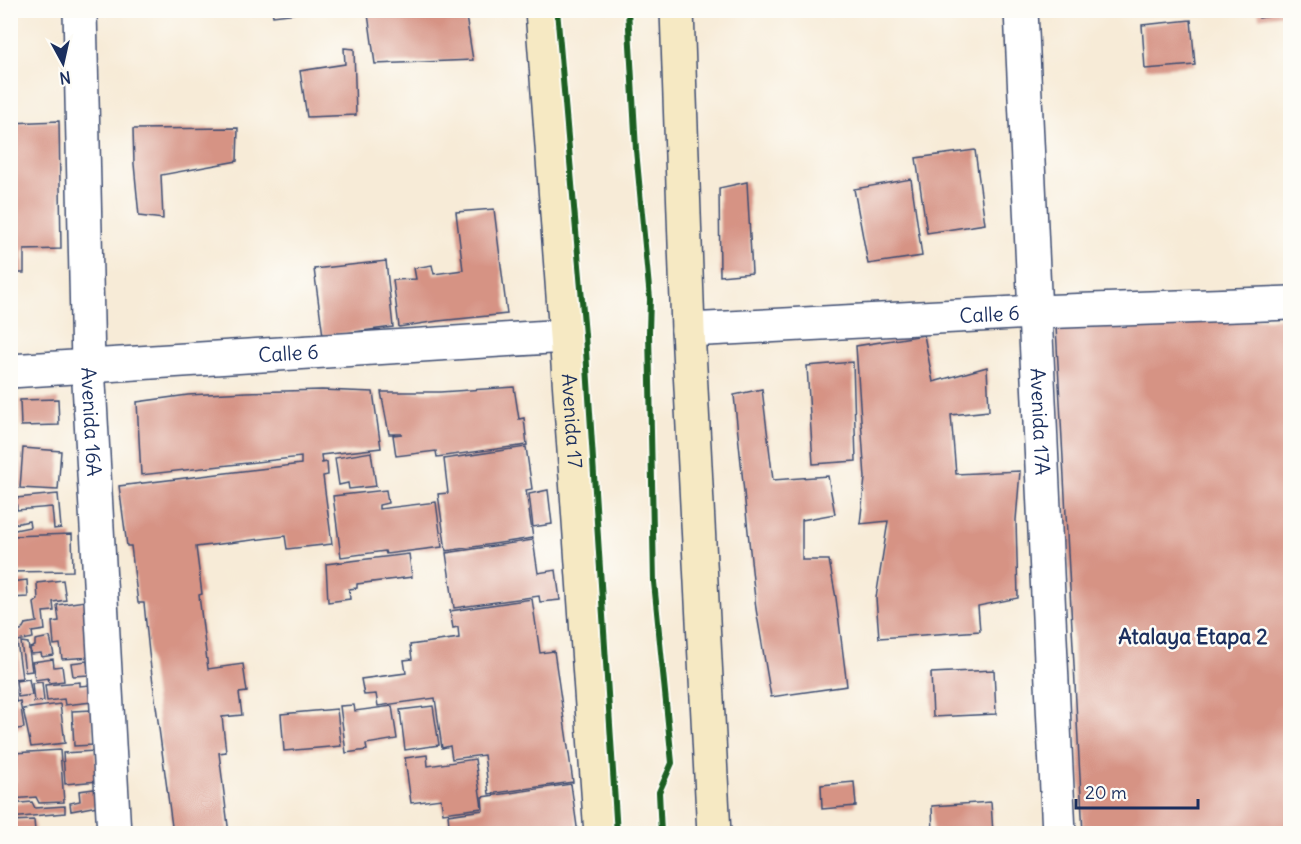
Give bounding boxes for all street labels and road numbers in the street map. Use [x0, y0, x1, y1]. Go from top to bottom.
street label: Calle 6 [959, 300, 1020, 328]
street label: Calle 6 [257, 339, 319, 367]
street label: Avenida 16A [76, 366, 107, 477]
street label: Avenida 17A [1026, 367, 1055, 476]
street label: Avenida 17 [557, 373, 588, 469]

